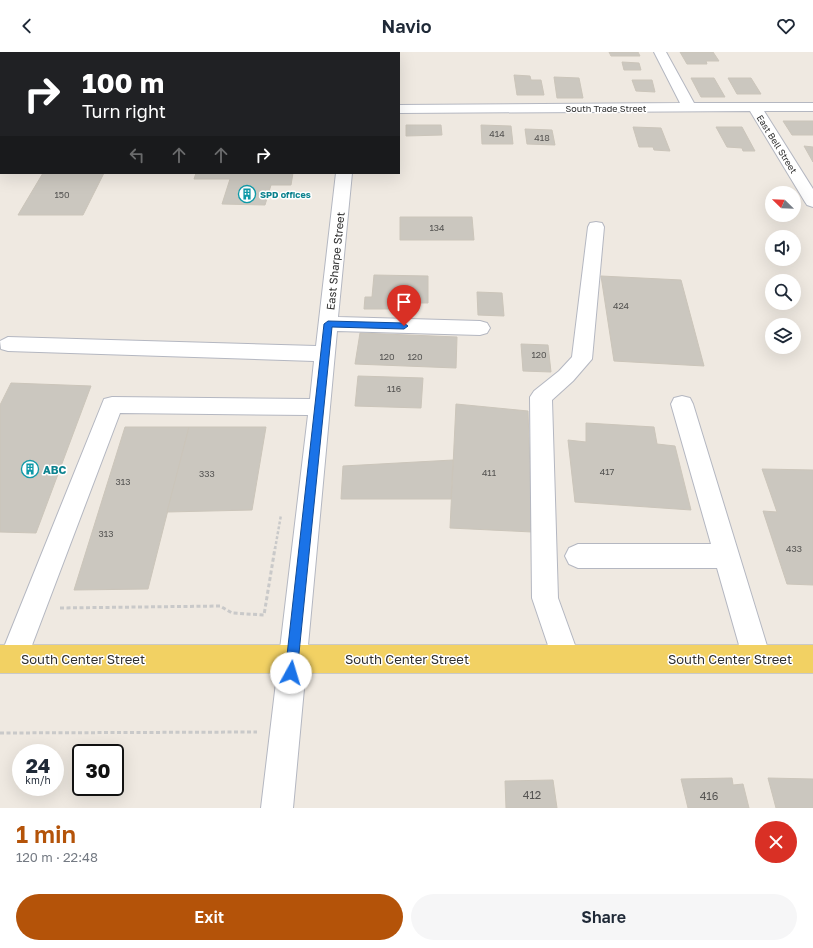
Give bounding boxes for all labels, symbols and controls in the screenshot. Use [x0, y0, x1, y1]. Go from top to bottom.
icon: back [16, 15, 38, 37]
text: Navio [382, 15, 431, 37]
icon: heart [775, 15, 797, 37]
text: 100 m [82, 66, 164, 99]
icon: right [16, 68, 68, 120]
text: Turn right [82, 100, 166, 122]
street label: South Trade Street [566, 103, 647, 114]
street label: East Bell Street [755, 113, 800, 176]
house number: 414 [489, 128, 505, 139]
house number: 418 [534, 132, 550, 143]
icon: left [126, 144, 148, 166]
icon: ahead [168, 144, 190, 166]
icon: ahead [210, 144, 232, 166]
icon: right [252, 144, 274, 166]
building icon: SPD offices [237, 184, 257, 204]
north arrow [765, 186, 801, 222]
map controls [765, 186, 801, 354]
house number: 150 [54, 189, 70, 200]
place label: SPD offices [260, 189, 311, 200]
street label: East Sharpe Street [323, 211, 347, 311]
house number: 134 [429, 222, 445, 233]
button: sound [765, 230, 801, 266]
button: search [765, 274, 801, 310]
pin [387, 285, 421, 326]
icon: arrive [393, 291, 415, 313]
house number: 424 [613, 300, 630, 311]
button: layers [765, 318, 801, 354]
house number: 120 [531, 349, 547, 360]
house number: 120 [379, 351, 395, 362]
house number: 120 [407, 351, 423, 362]
house number: 116 [387, 383, 401, 394]
building icon: ABC [20, 459, 40, 479]
place label: ABC [43, 463, 67, 476]
house number: 417 [600, 466, 615, 477]
house number: 411 [482, 467, 497, 478]
house number: 333 [199, 468, 215, 479]
house number: 313 [116, 476, 130, 487]
house number: 313 [99, 528, 113, 539]
house number: 433 [786, 543, 802, 554]
street label: South Center Street [21, 651, 145, 667]
street label: South Center Street [345, 651, 469, 667]
street label: South Center Street [668, 651, 792, 667]
position arrow [270, 652, 312, 694]
speed limit sign: 30 [72, 744, 124, 796]
text: 24 [26, 753, 50, 777]
text: km/h [25, 774, 51, 786]
house number: 412 [523, 788, 541, 801]
house number: 416 [700, 789, 719, 802]
text: 1 min [16, 819, 76, 848]
button: close [755, 821, 797, 863]
text: 120 m · 22:48 [16, 849, 98, 865]
button: Exit [16, 894, 403, 940]
button: Share [411, 894, 797, 940]

